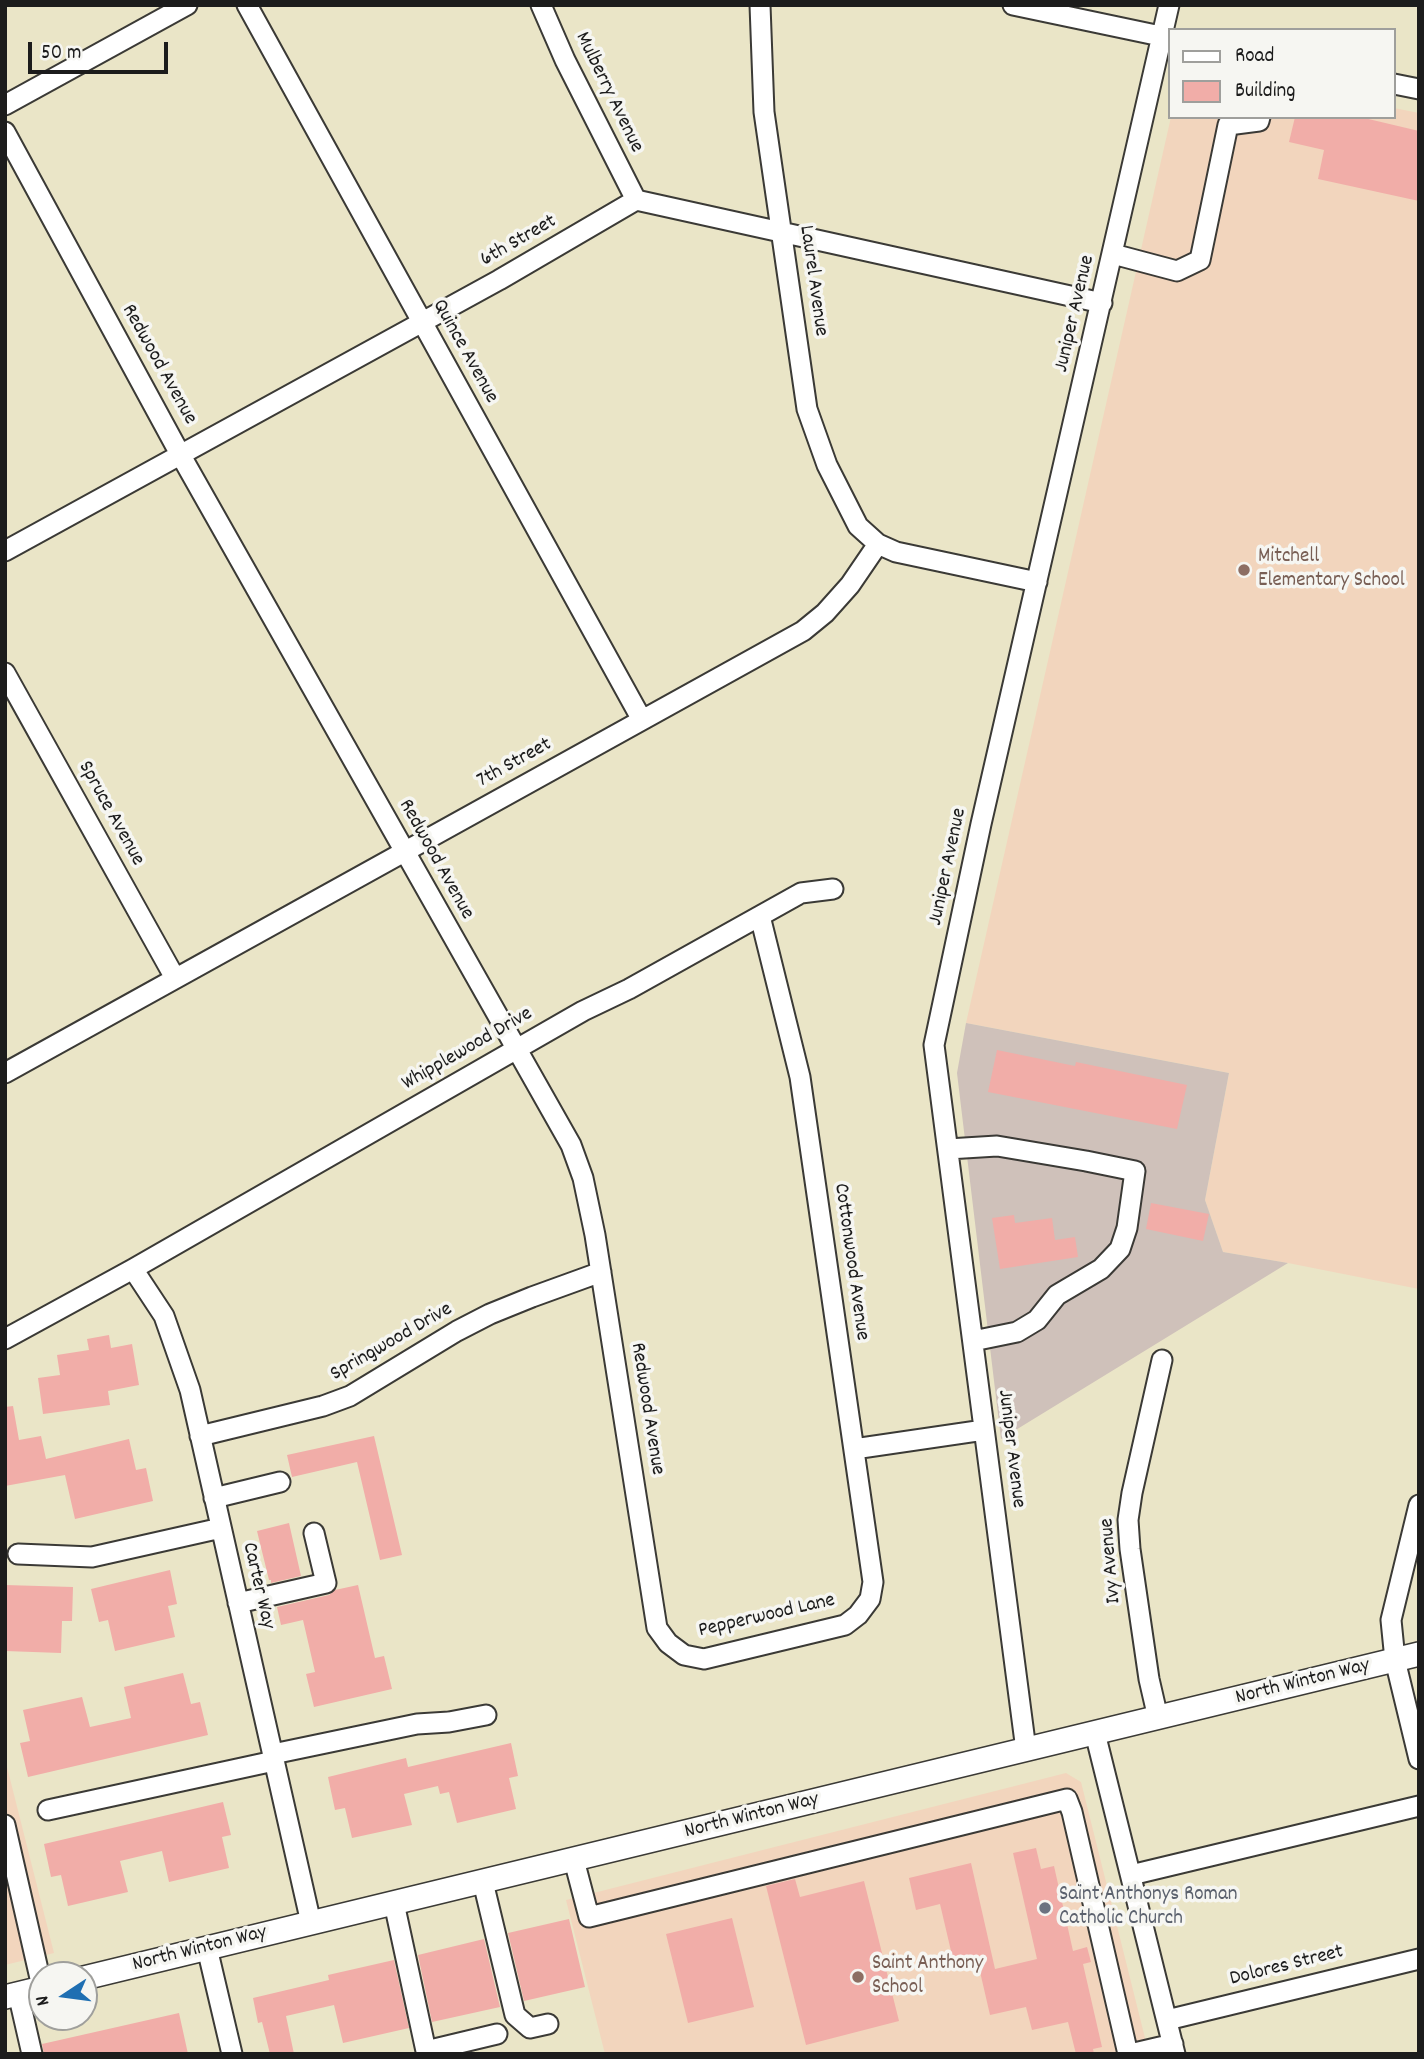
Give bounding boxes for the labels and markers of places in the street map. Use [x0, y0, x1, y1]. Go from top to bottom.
place label: Mitchell Elementary School [1258, 545, 1405, 595]
marker: Mitchell Elementary School [1236, 562, 1252, 578]
place label: Saint Anthonys Roman Catholic Church [1059, 1883, 1237, 1933]
marker: Saint Anthonys Roman Catholic Church [1037, 1900, 1053, 1916]
place label: Saint Anthony School [872, 1952, 983, 2002]
marker: Saint Anthony School [850, 1969, 866, 1985]

